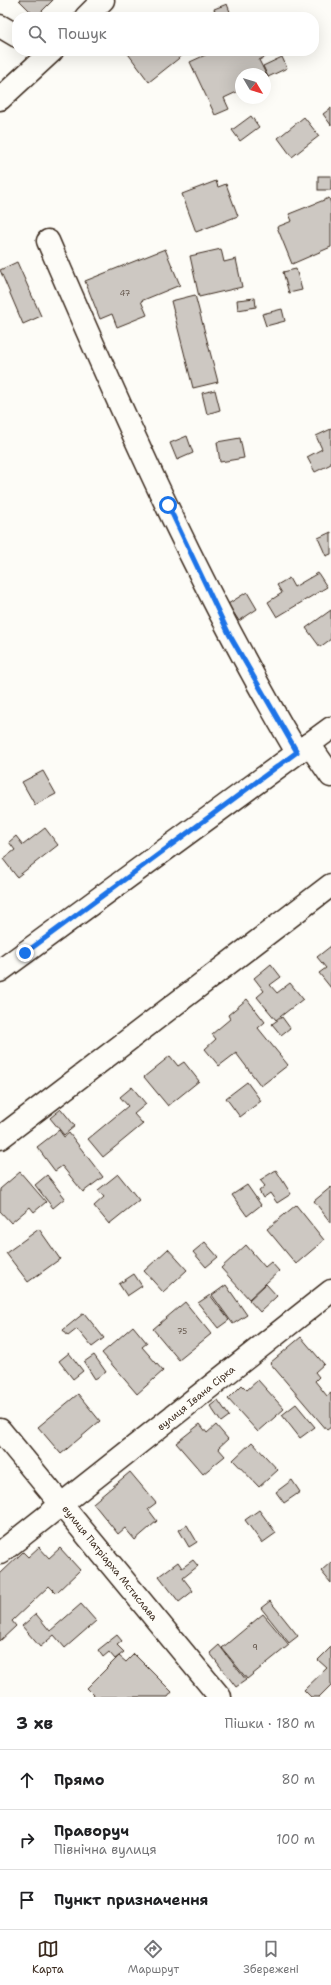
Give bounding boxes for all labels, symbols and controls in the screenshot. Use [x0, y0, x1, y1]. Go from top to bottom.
search box [12, 12, 319, 56]
icon: search [26, 23, 48, 45]
text: Пошук [58, 24, 107, 44]
north arrow [235, 68, 271, 104]
house number: 47 [120, 288, 131, 299]
route start [159, 496, 177, 514]
route end [16, 944, 34, 962]
house number: 75 [177, 1326, 187, 1337]
street label: вулиця Івана Сірка [154, 1362, 238, 1433]
street label: вулиця Патріарха Мстислава [59, 1503, 161, 1624]
house number: 9 [252, 1642, 258, 1653]
text: 3 хв [16, 1712, 53, 1734]
text: Пішки · 180 m [225, 1715, 315, 1732]
icon: ahead [16, 1769, 38, 1791]
text: Прямо [54, 1770, 104, 1790]
text: 80 m [281, 1771, 315, 1788]
text: Праворуч [54, 1821, 129, 1841]
icon: right [16, 1829, 38, 1851]
text: 100 m [276, 1831, 315, 1848]
text: Північна вулиця [54, 1841, 157, 1858]
icon: arrive [16, 1889, 38, 1911]
text: Пункт призначення [54, 1890, 209, 1910]
tab: Карта [32, 1938, 64, 1977]
tab: Маршрут [128, 1938, 179, 1977]
tab: Збережені [243, 1938, 299, 1977]

